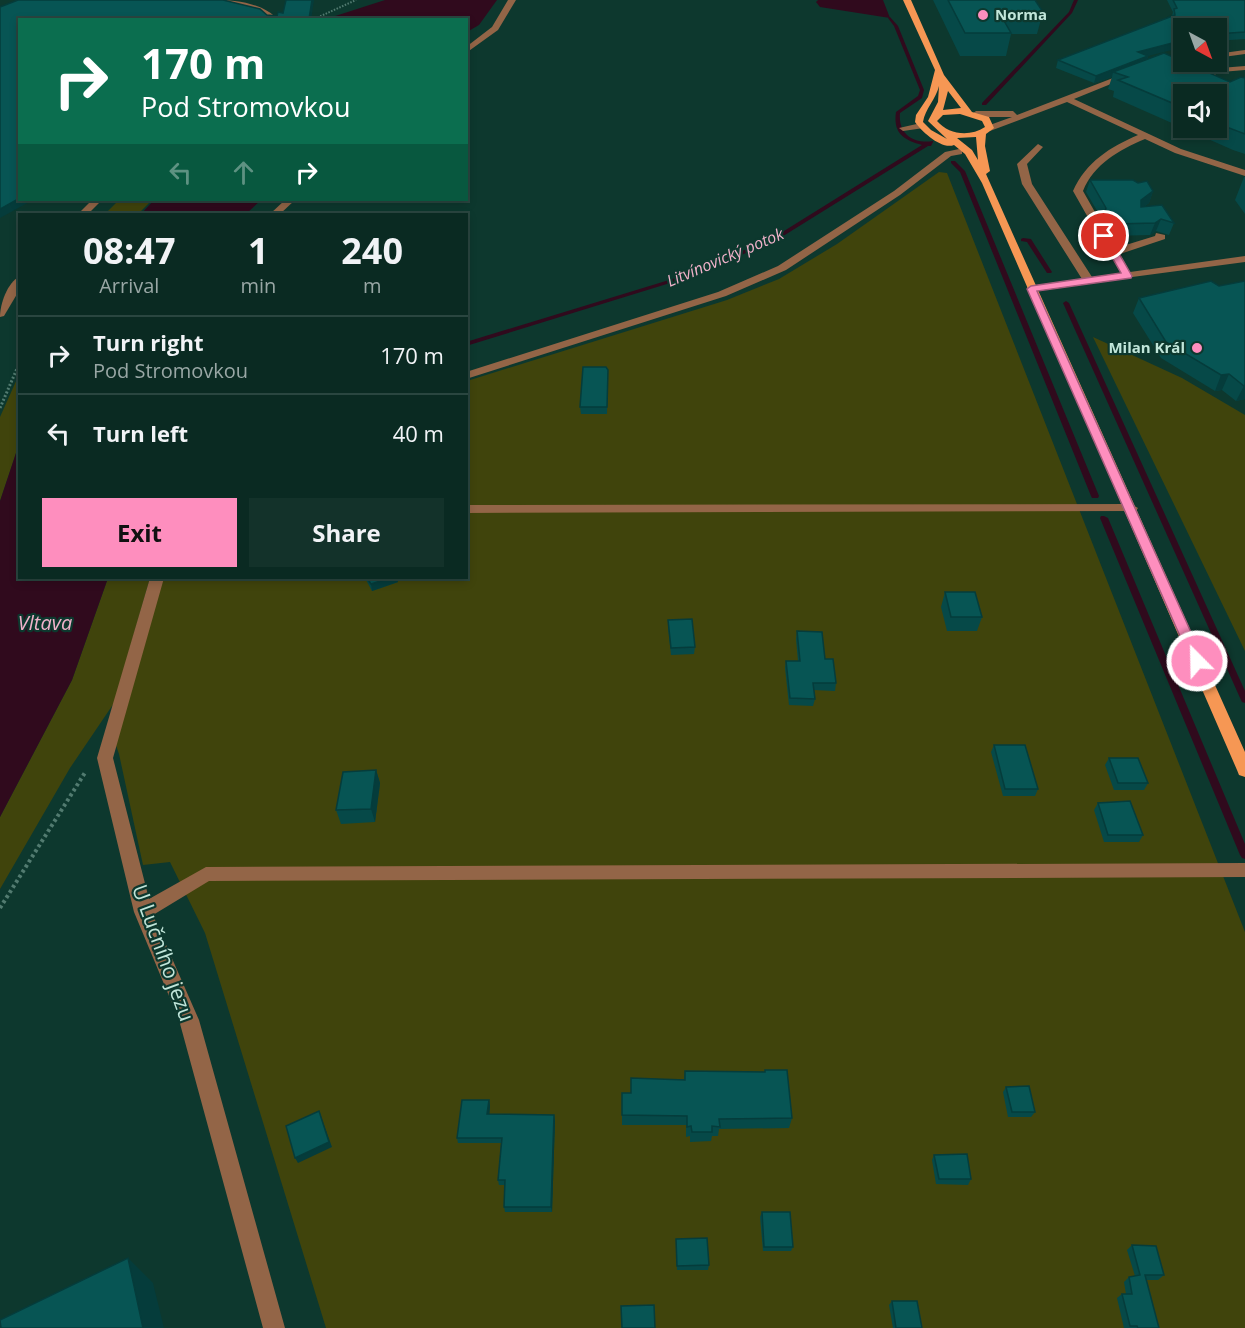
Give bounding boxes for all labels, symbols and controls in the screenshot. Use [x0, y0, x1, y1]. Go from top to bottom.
place label: Norma [995, 4, 1047, 24]
marker: Norma [976, 8, 990, 22]
north arrow [1173, 18, 1227, 72]
map controls [1173, 18, 1227, 138]
text: 170 m [141, 34, 265, 91]
icon: right [42, 42, 120, 120]
button: sound [1173, 84, 1227, 138]
text: Pod Stromovkou [141, 88, 350, 125]
icon: left [164, 156, 197, 189]
icon: ahead [227, 156, 260, 189]
icon: right [290, 156, 323, 189]
pin [1078, 210, 1129, 261]
icon: arrive [1087, 219, 1120, 252]
water label: Litvínovický potok [663, 222, 788, 292]
text: 08:47 [83, 226, 176, 275]
text: 1 [248, 226, 269, 275]
text: 240 [341, 226, 403, 275]
text: Arrival [99, 272, 159, 299]
text: min [240, 272, 276, 299]
text: m [363, 272, 381, 299]
text: Turn right [93, 327, 204, 357]
place label: Milan Král [1108, 337, 1185, 357]
icon: right [42, 339, 75, 372]
text: 170 m [380, 340, 444, 370]
marker: Milan Král [1190, 341, 1204, 355]
text: Pod Stromovkou [93, 357, 248, 384]
icon: left [42, 417, 75, 450]
text: Turn left [93, 418, 188, 448]
text: 40 m [393, 418, 444, 448]
button: Exit [42, 498, 237, 567]
button: Share [249, 498, 444, 567]
water label: Vltava [18, 609, 72, 636]
position arrow [1165, 629, 1229, 693]
street label: U Lučního jezu [126, 880, 202, 1025]

